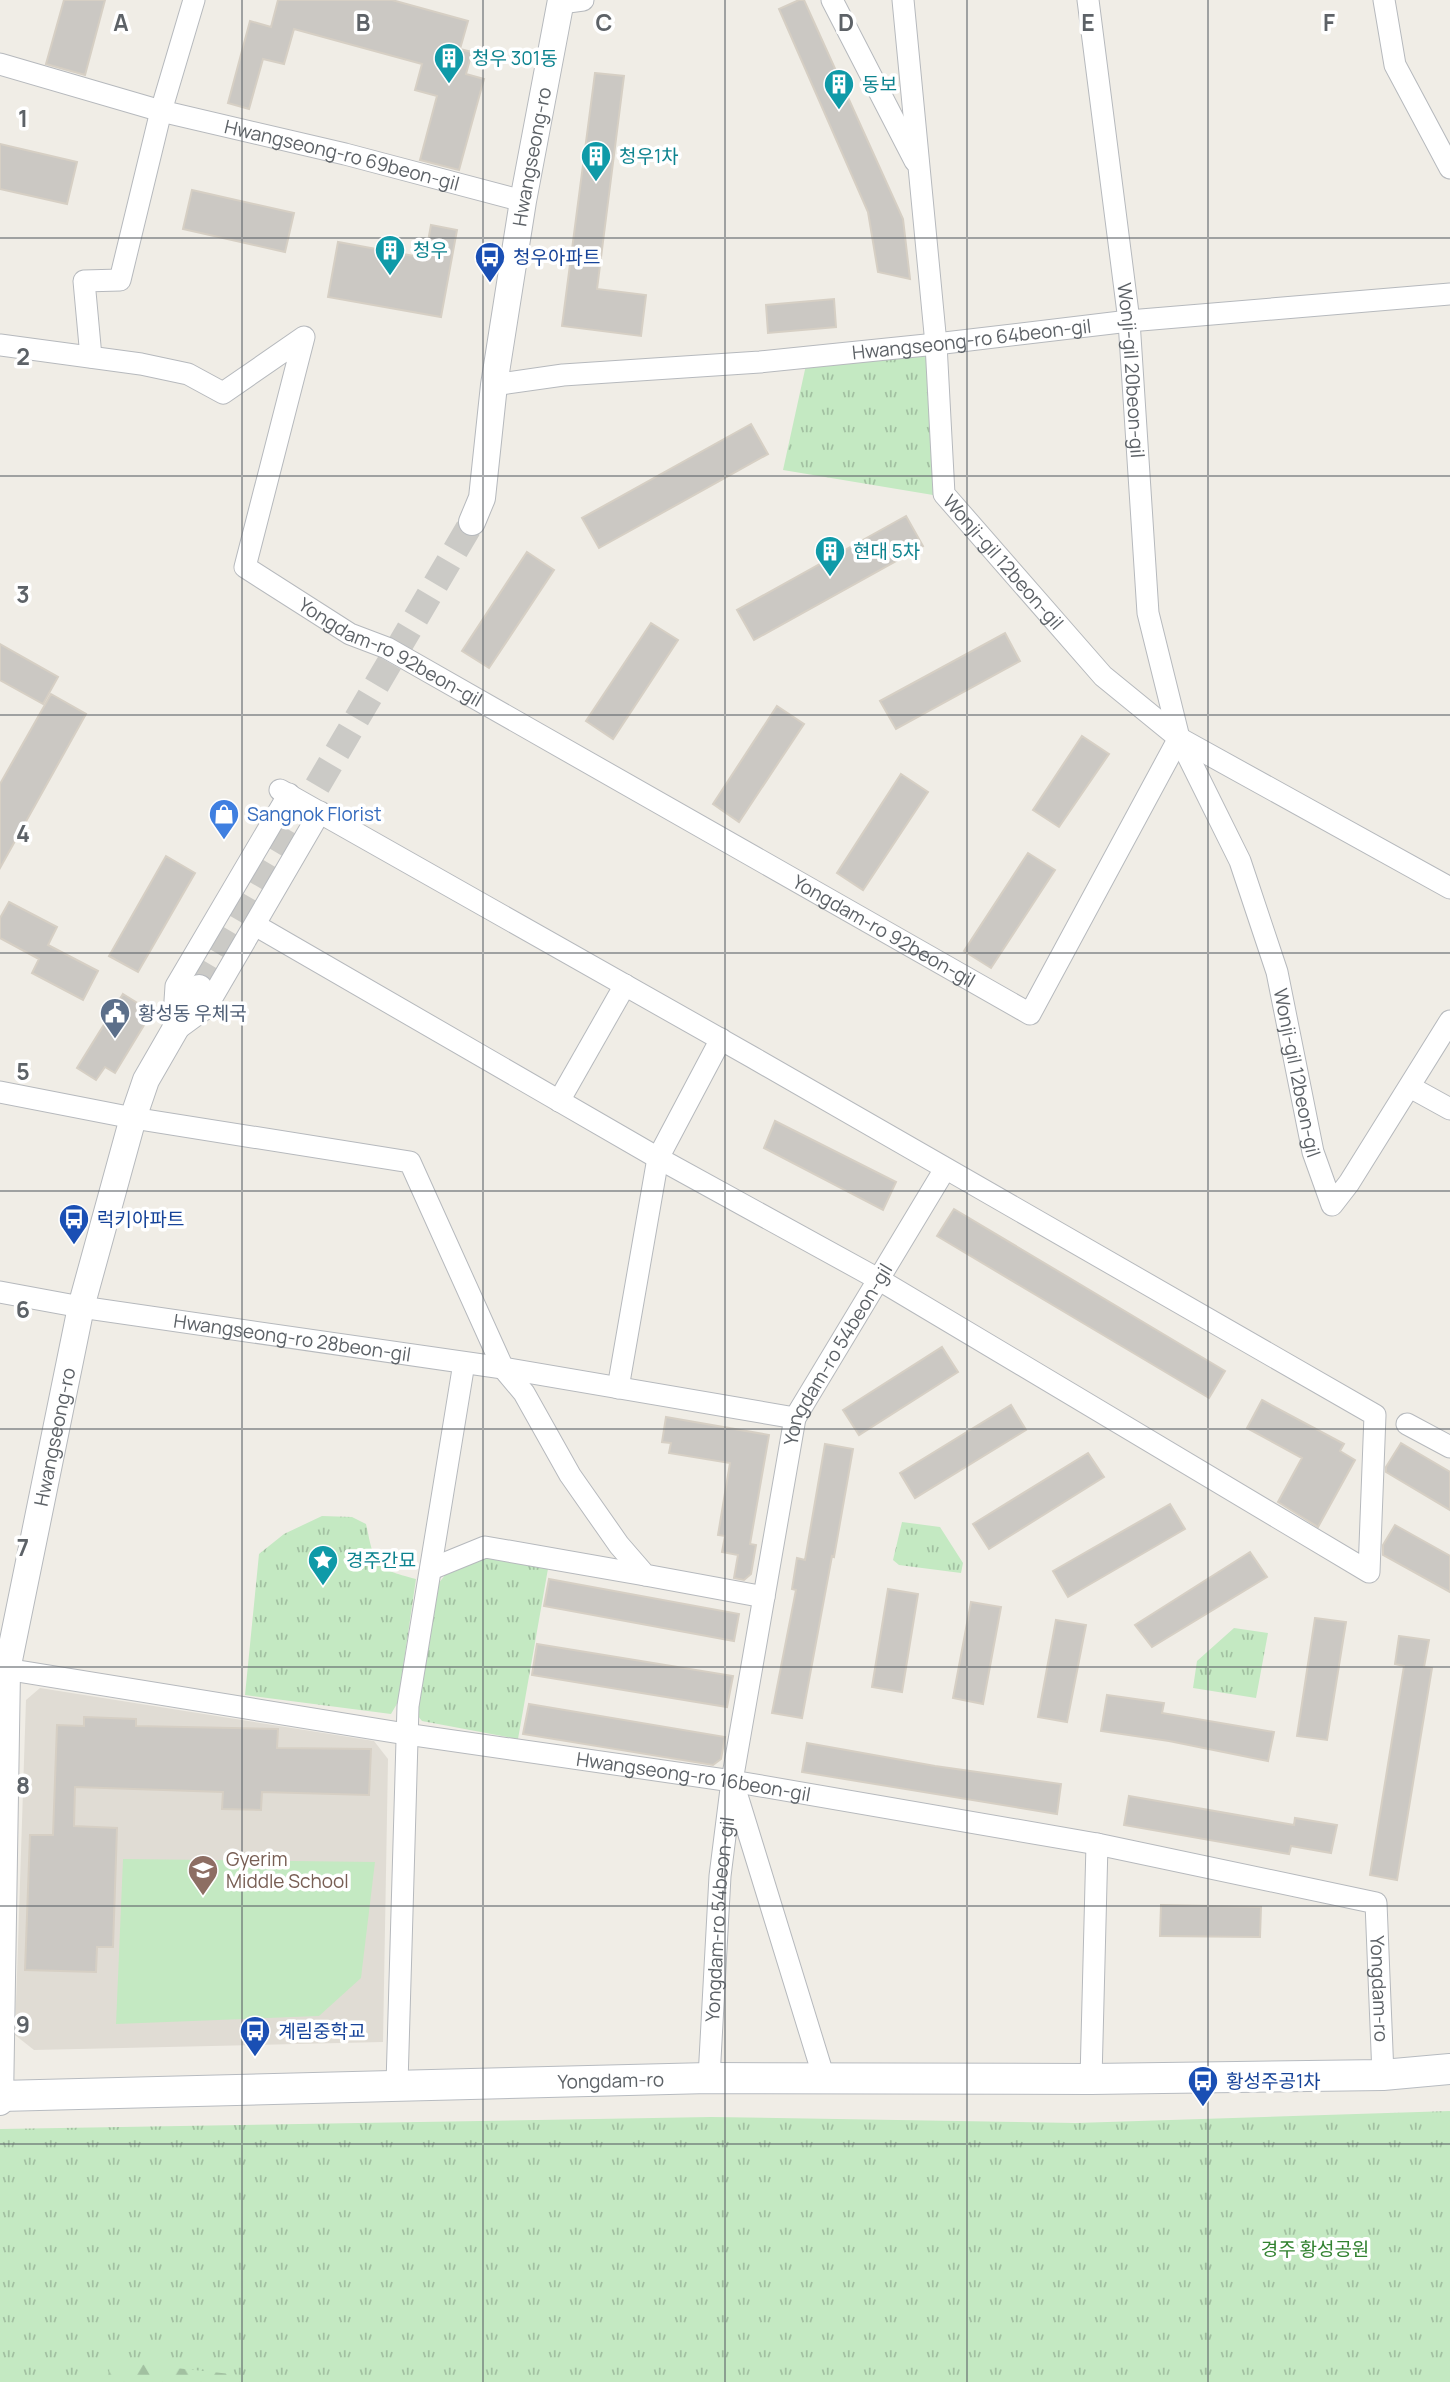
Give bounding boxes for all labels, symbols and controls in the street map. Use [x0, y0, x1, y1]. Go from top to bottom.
text: A [113, 6, 129, 38]
text: B [356, 6, 370, 38]
text: C [596, 6, 613, 38]
text: D [838, 6, 854, 38]
text: E [1081, 6, 1095, 38]
text: F [1323, 6, 1335, 38]
building icon: 청우 301동 [432, 41, 466, 85]
place label: 청우 301동 [472, 45, 558, 71]
building icon: 동보 [822, 67, 856, 111]
place label: 동보 [862, 71, 897, 97]
street label: Hwangseong-ro [506, 85, 557, 228]
text: 1 [18, 102, 28, 134]
street label: Hwangseong-ro 69beon-gil [222, 113, 462, 197]
building icon: 청우1차 [579, 139, 613, 183]
place label: 청우1차 [619, 143, 679, 169]
building icon: 청우 [373, 233, 407, 277]
place label: 청우 [413, 237, 448, 263]
bus stop icon: 청우아파트 [473, 240, 507, 284]
place label: 청우아파트 [513, 244, 600, 270]
street label: Wonji-gil 20beon-gil [1111, 281, 1151, 459]
street label: Hwangseong-ro 64beon-gil [851, 313, 1093, 366]
text: 2 [16, 340, 30, 372]
street label: Wonji-gil 12beon-gil [937, 489, 1070, 635]
building icon: 현대 5차 [813, 534, 847, 578]
place label: 현대 5차 [853, 538, 920, 564]
text: 3 [16, 578, 30, 610]
street label: Yongdam-ro 92beon-gil [294, 591, 487, 713]
shop icon: Sangnok Florist [207, 797, 241, 841]
place label: Sangnok Florist [247, 801, 382, 827]
text: 4 [16, 817, 30, 849]
street label: Yongdam-ro 92beon-gil [788, 869, 980, 993]
street label: Wonji-gil 12beon-gil [1268, 986, 1327, 1161]
public building icon: 황성동 우체국 [98, 996, 132, 1040]
place label: 황성동 우체국 [138, 1000, 247, 1026]
text: 5 [16, 1055, 30, 1087]
bus stop icon: 럭키아파트 [57, 1202, 91, 1246]
place label: 럭키아파트 [97, 1206, 184, 1232]
street label: Yongdam-ro 54beon-gil [778, 1258, 898, 1447]
text: 6 [16, 1293, 30, 1325]
street label: Hwangseong-ro 28beon-gil [172, 1308, 413, 1368]
street label: Hwangseong-ro [28, 1365, 81, 1508]
text: 7 [17, 1531, 29, 1563]
place icon: 경주간묘 [306, 1543, 340, 1587]
place label: 경주간묘 [346, 1547, 416, 1573]
street label: Hwangseong-ro 16beon-gil [575, 1746, 813, 1807]
text: 8 [16, 1769, 30, 1801]
street label: Yongdam-ro 54beon-gil [699, 1815, 740, 2023]
place label: Gyerim Middle School [226, 1846, 349, 1894]
school or university icon: Gyerim Middle School [186, 1853, 220, 1897]
street label: Yongdam-ro [1364, 1935, 1395, 2042]
text: 9 [16, 2008, 30, 2040]
bus stop icon: 계림중학교 [238, 2014, 272, 2058]
place label: 계림중학교 [278, 2018, 365, 2044]
bus stop icon: 황성주공1차 [1186, 2064, 1220, 2108]
street label: Yongdam-ro [557, 2066, 664, 2095]
place label: 황성주공1차 [1226, 2068, 1321, 2094]
park label: 경주 황성공원 [1261, 2236, 1369, 2262]

